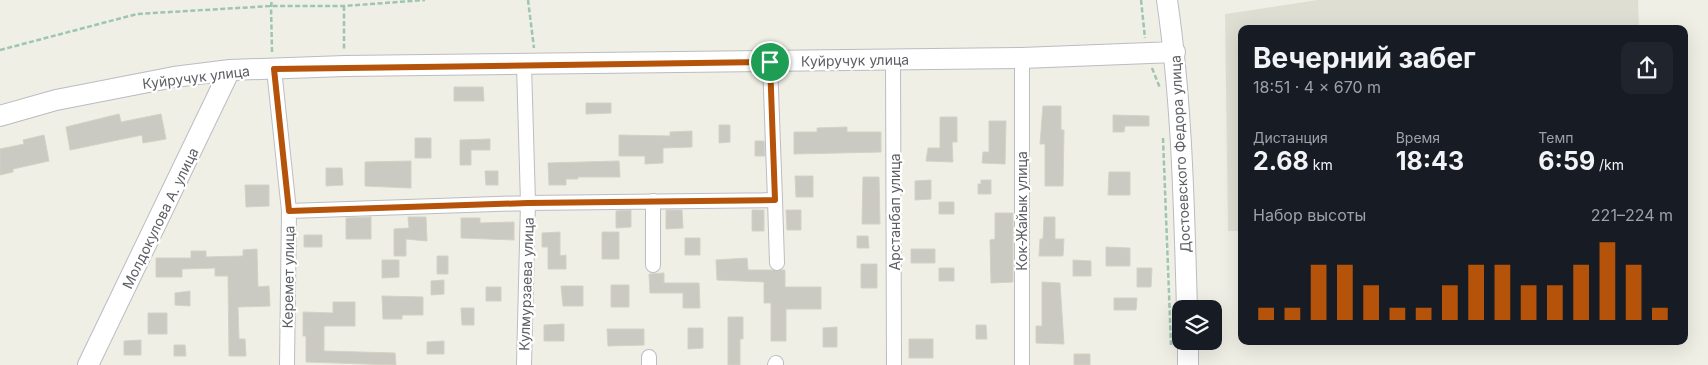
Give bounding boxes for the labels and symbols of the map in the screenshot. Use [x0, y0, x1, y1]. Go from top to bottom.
pin [749, 41, 791, 83]
street label: Куйручук улица [801, 51, 909, 69]
street label: Достоевского Федора улица [1166, 55, 1194, 253]
street label: Куйручук улица [141, 62, 251, 92]
street label: Молдокулова А. улица [118, 145, 202, 291]
street label: Кок-Жайык улица [1013, 151, 1030, 271]
street label: Арстанбап улица [886, 154, 903, 271]
street label: Кулмурзаева улица [515, 217, 537, 351]
street label: Керемет улица [279, 225, 297, 329]

